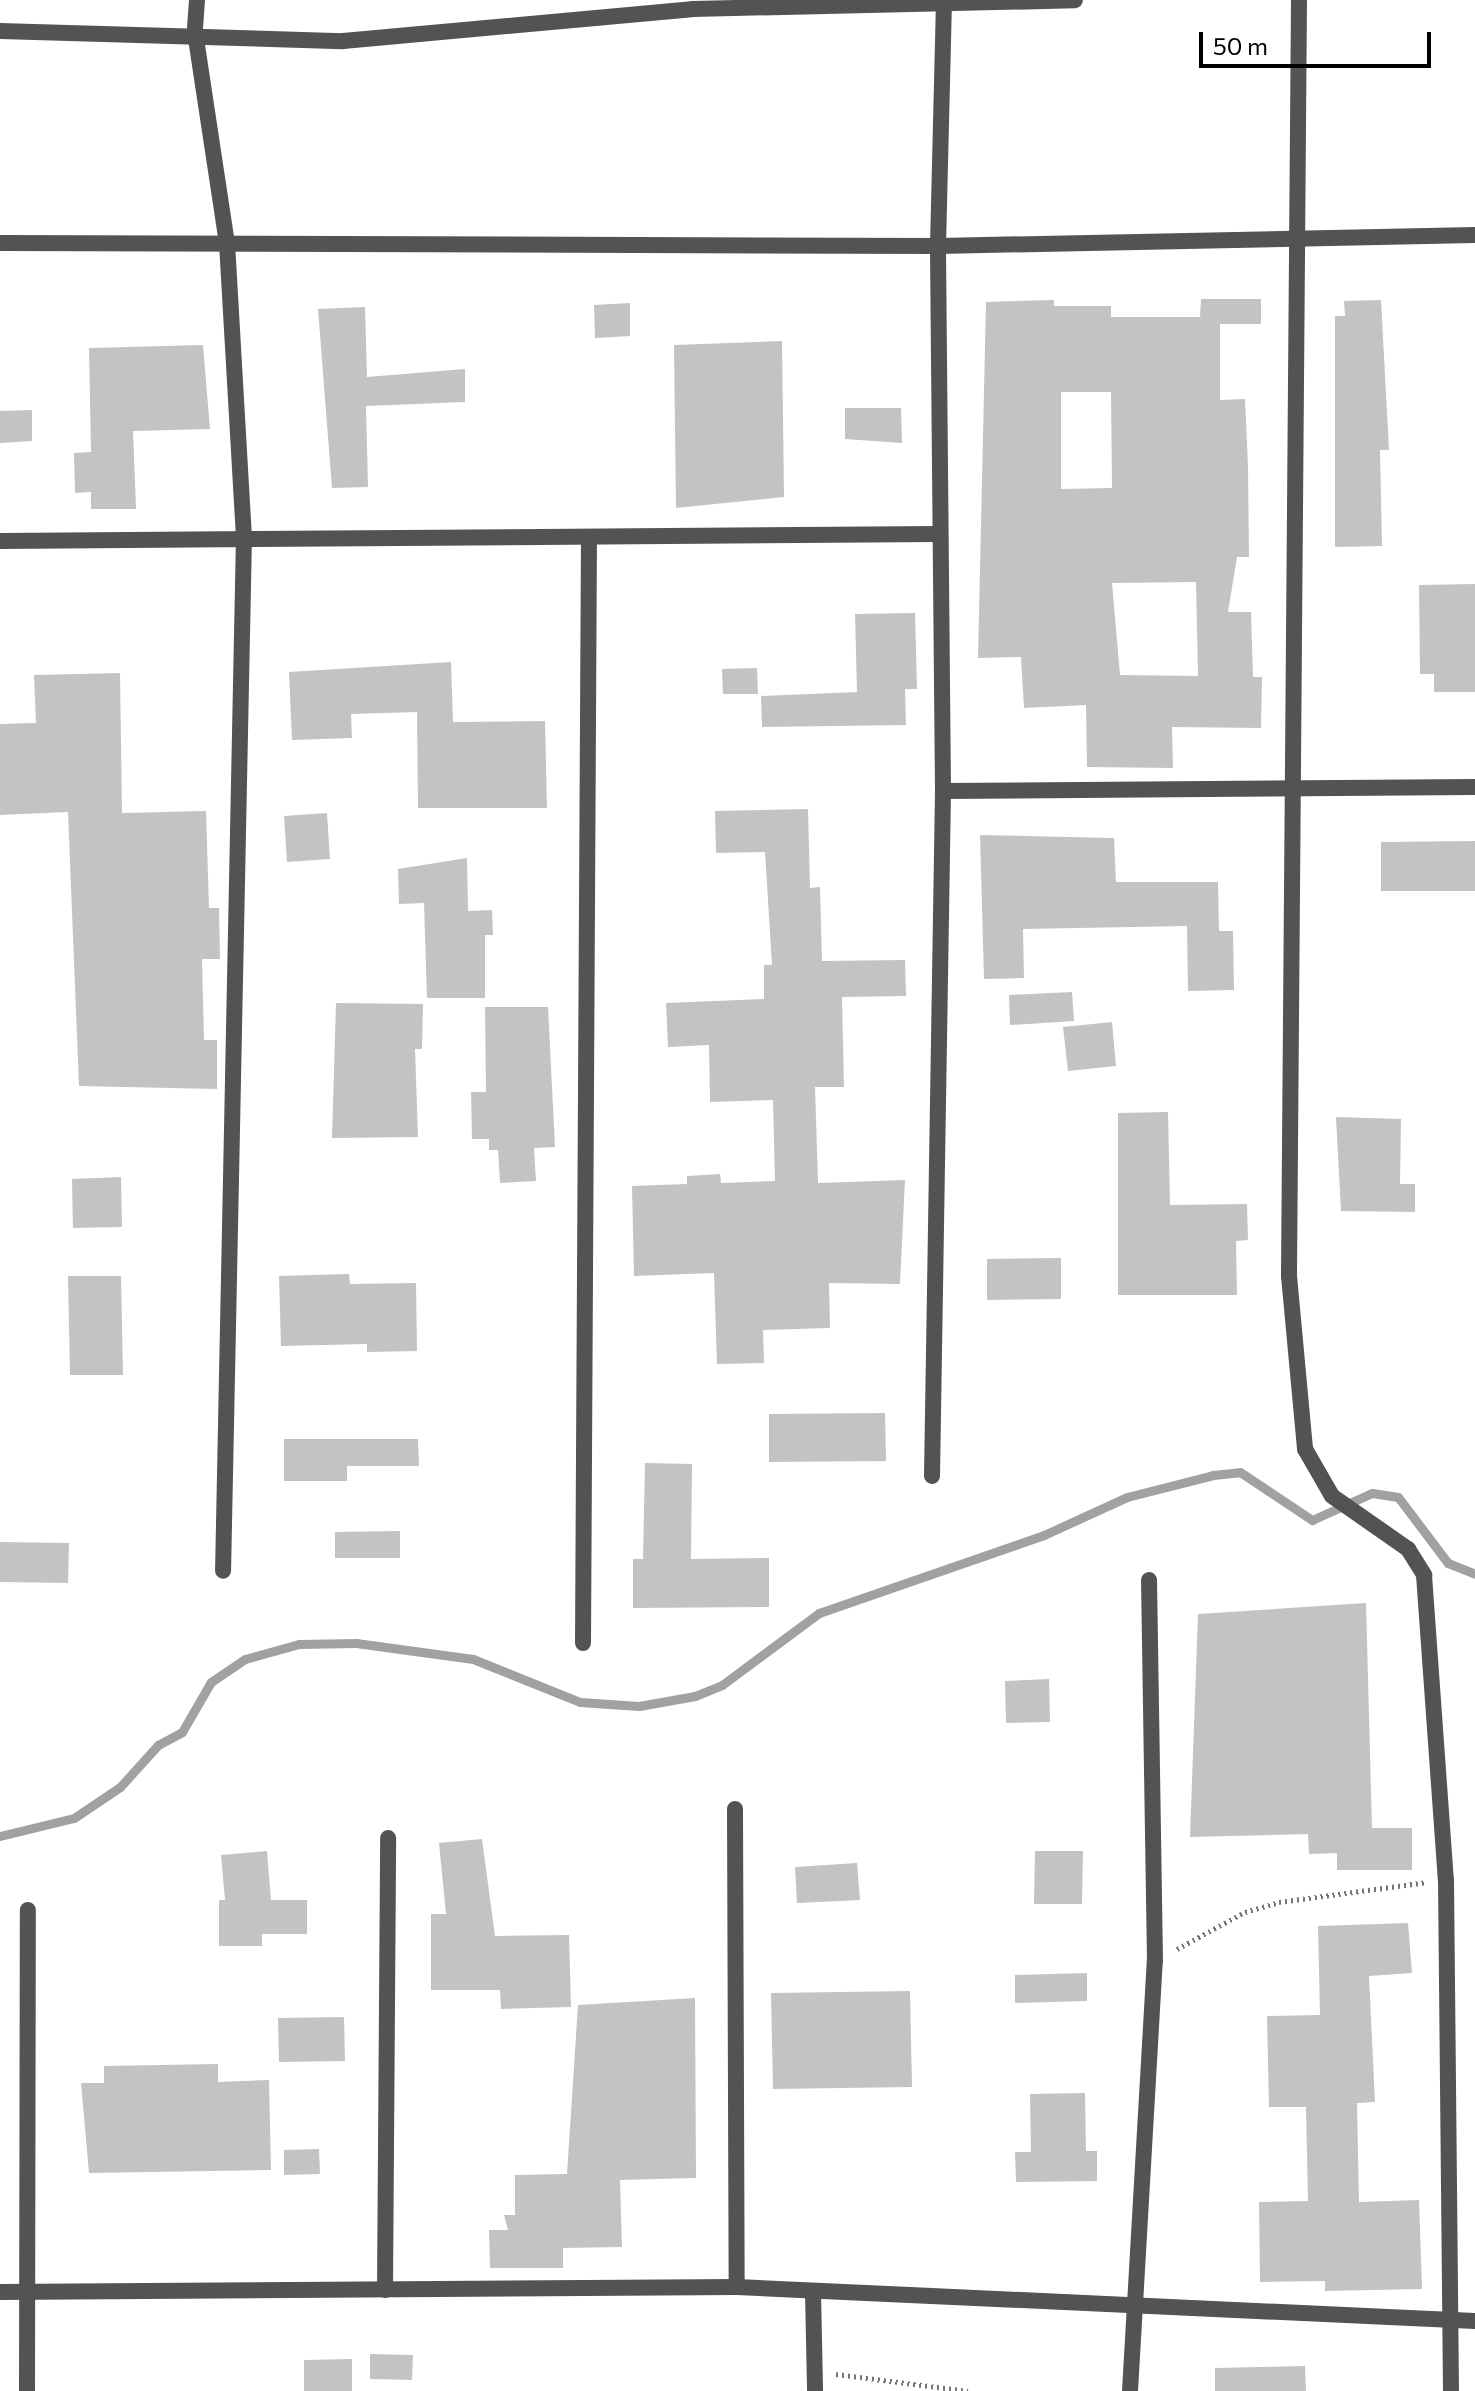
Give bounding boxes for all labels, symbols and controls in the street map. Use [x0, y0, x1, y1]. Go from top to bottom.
scale bar [1203, 16, 1435, 66]
text: 50 m [1213, 31, 1268, 60]

